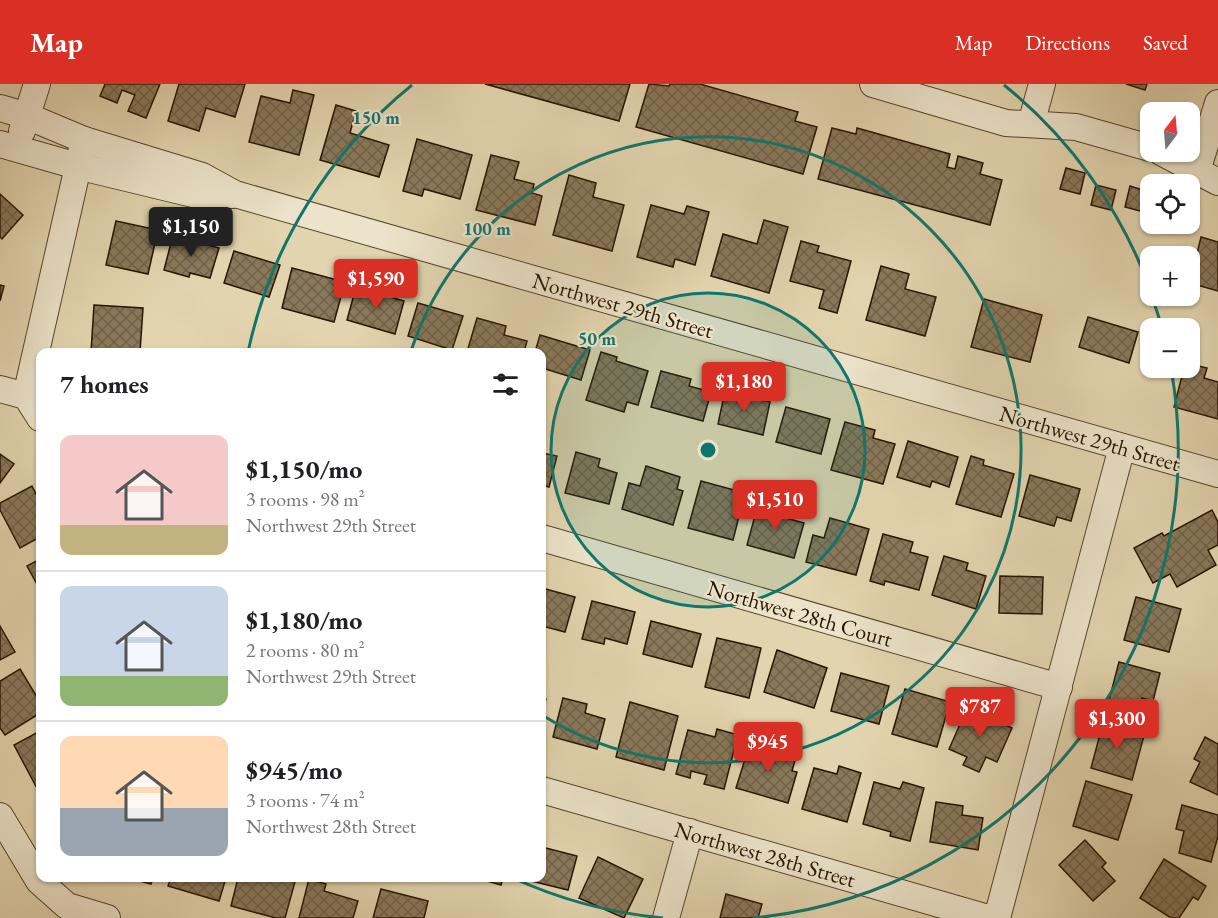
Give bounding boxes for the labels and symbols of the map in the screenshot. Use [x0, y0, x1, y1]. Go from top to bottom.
north arrow [1140, 102, 1200, 162]
text: 150 m [352, 106, 400, 129]
pin: $1,150 [142, 207, 240, 258]
text: 100 m [463, 217, 511, 240]
pin: $1,590 [327, 259, 425, 310]
street label: Northwest 29th Street [529, 266, 717, 345]
text: 50 m [578, 327, 616, 350]
pin: $1,180 [695, 362, 793, 413]
street label: Northwest 29th Street [996, 399, 1184, 478]
centre of rings [698, 440, 718, 460]
pin: $1,510 [726, 480, 824, 531]
street label: Northwest 28th Court [704, 573, 896, 654]
pin: $787 [944, 687, 1016, 738]
pin: $1,300 [1068, 699, 1166, 750]
pin: $945 [732, 722, 804, 773]
street label: Northwest 28th Street [671, 815, 859, 894]

